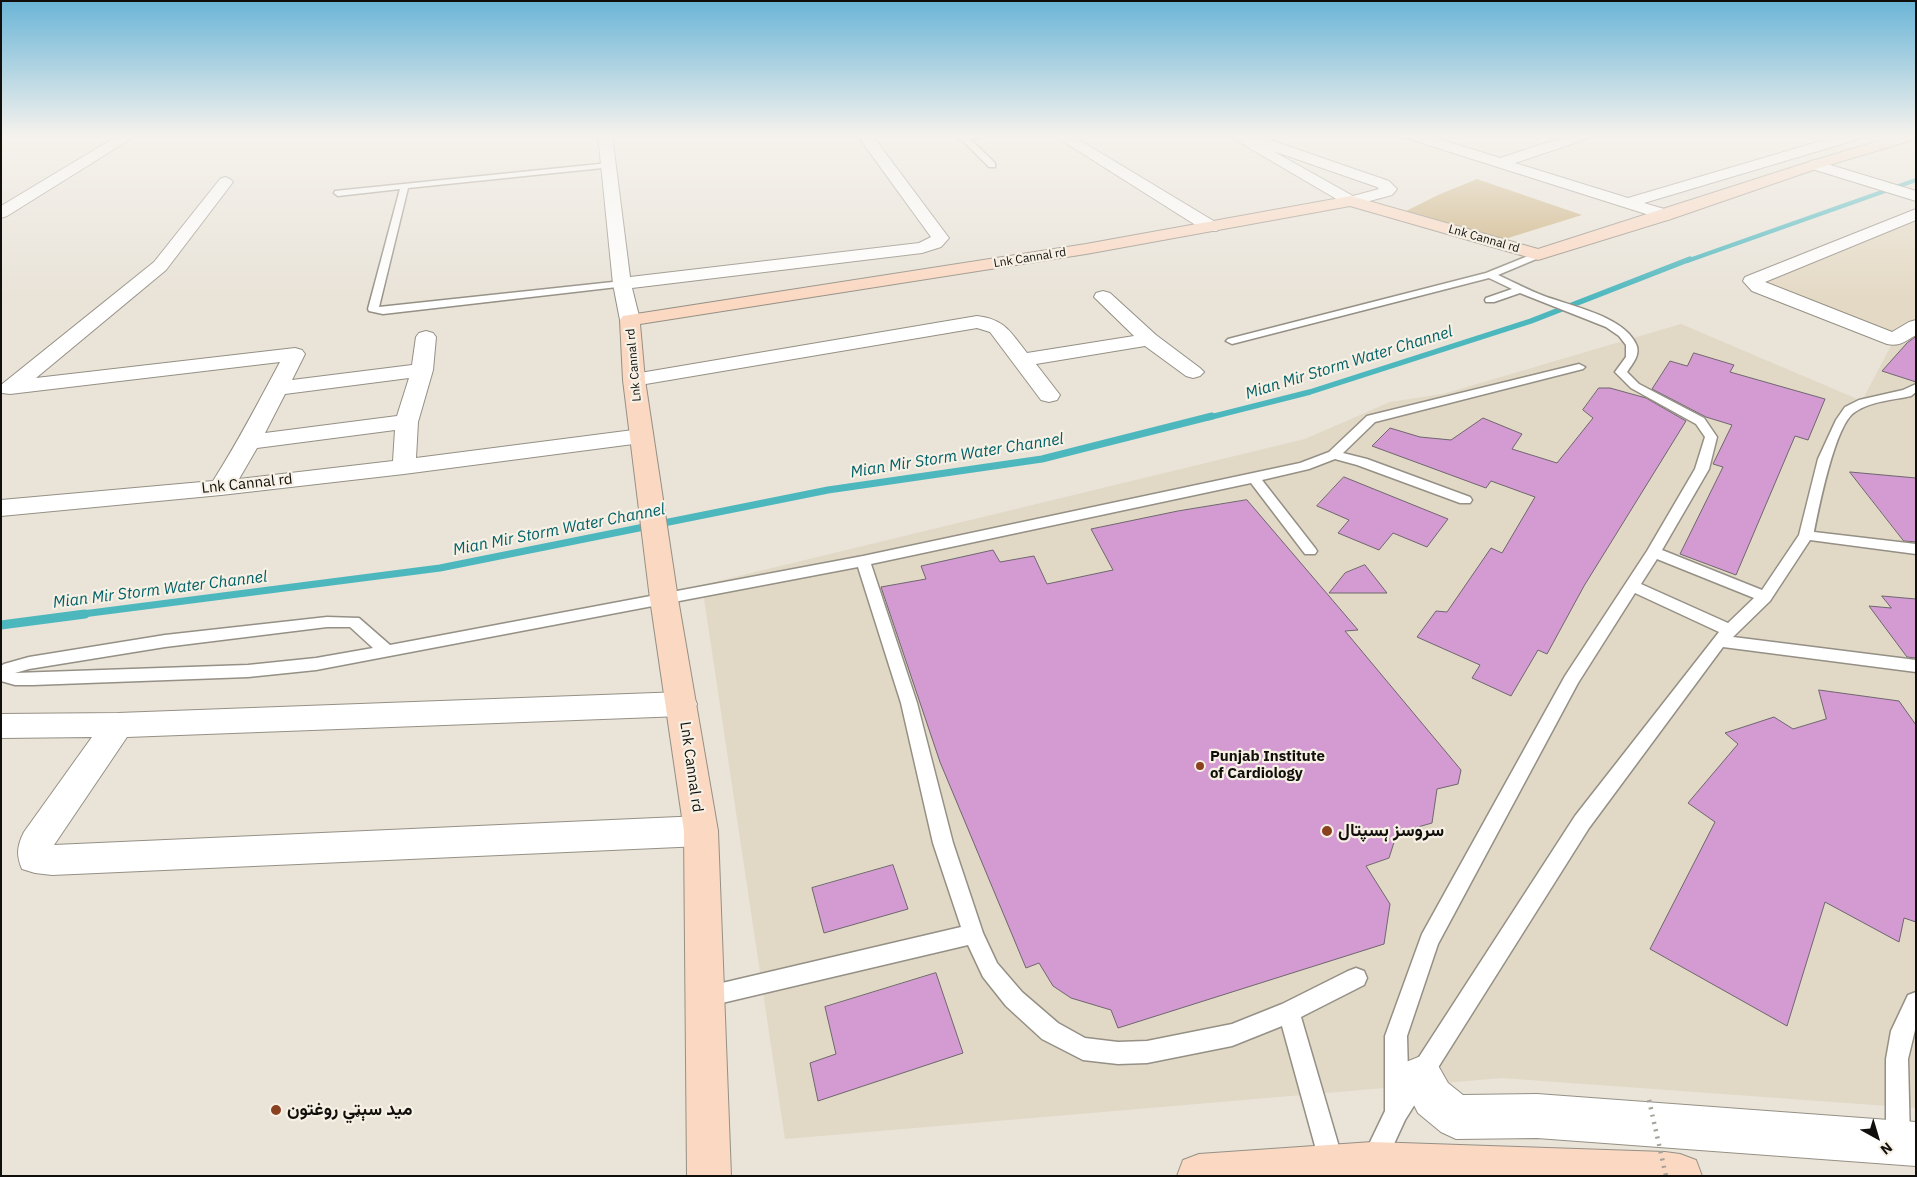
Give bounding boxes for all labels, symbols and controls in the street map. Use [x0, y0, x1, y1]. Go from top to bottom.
street label: Lnk Cannal rd [1447, 222, 1521, 256]
street label: Lnk Cannal rd [993, 245, 1067, 271]
water label: Mian Mir Storm Water Channel [1243, 322, 1455, 404]
street label: Lnk Cannal rd [624, 328, 644, 402]
water label: Mian Mir Storm Water Channel [849, 430, 1065, 482]
street label: Lnk Cannal rd [201, 470, 293, 498]
water label: Mian Mir Storm Water Channel [451, 500, 667, 560]
water label: Mian Mir Storm Water Channel [52, 567, 268, 613]
street label: Lnk Cannal rd [676, 720, 706, 814]
place label: Punjab Institute of Cardiology [1210, 748, 1325, 783]
marker: Punjab Institute of Cardiology [1194, 760, 1206, 772]
place label: سروسز ہسپتال [1338, 820, 1444, 842]
marker: سروسز ہسپتال [1320, 824, 1334, 838]
place label: مید سېټي روغتون [287, 1099, 412, 1121]
marker: مید سېټي روغتون [269, 1103, 283, 1117]
north arrow [1852, 1112, 1902, 1162]
text: N [1877, 1138, 1896, 1159]

